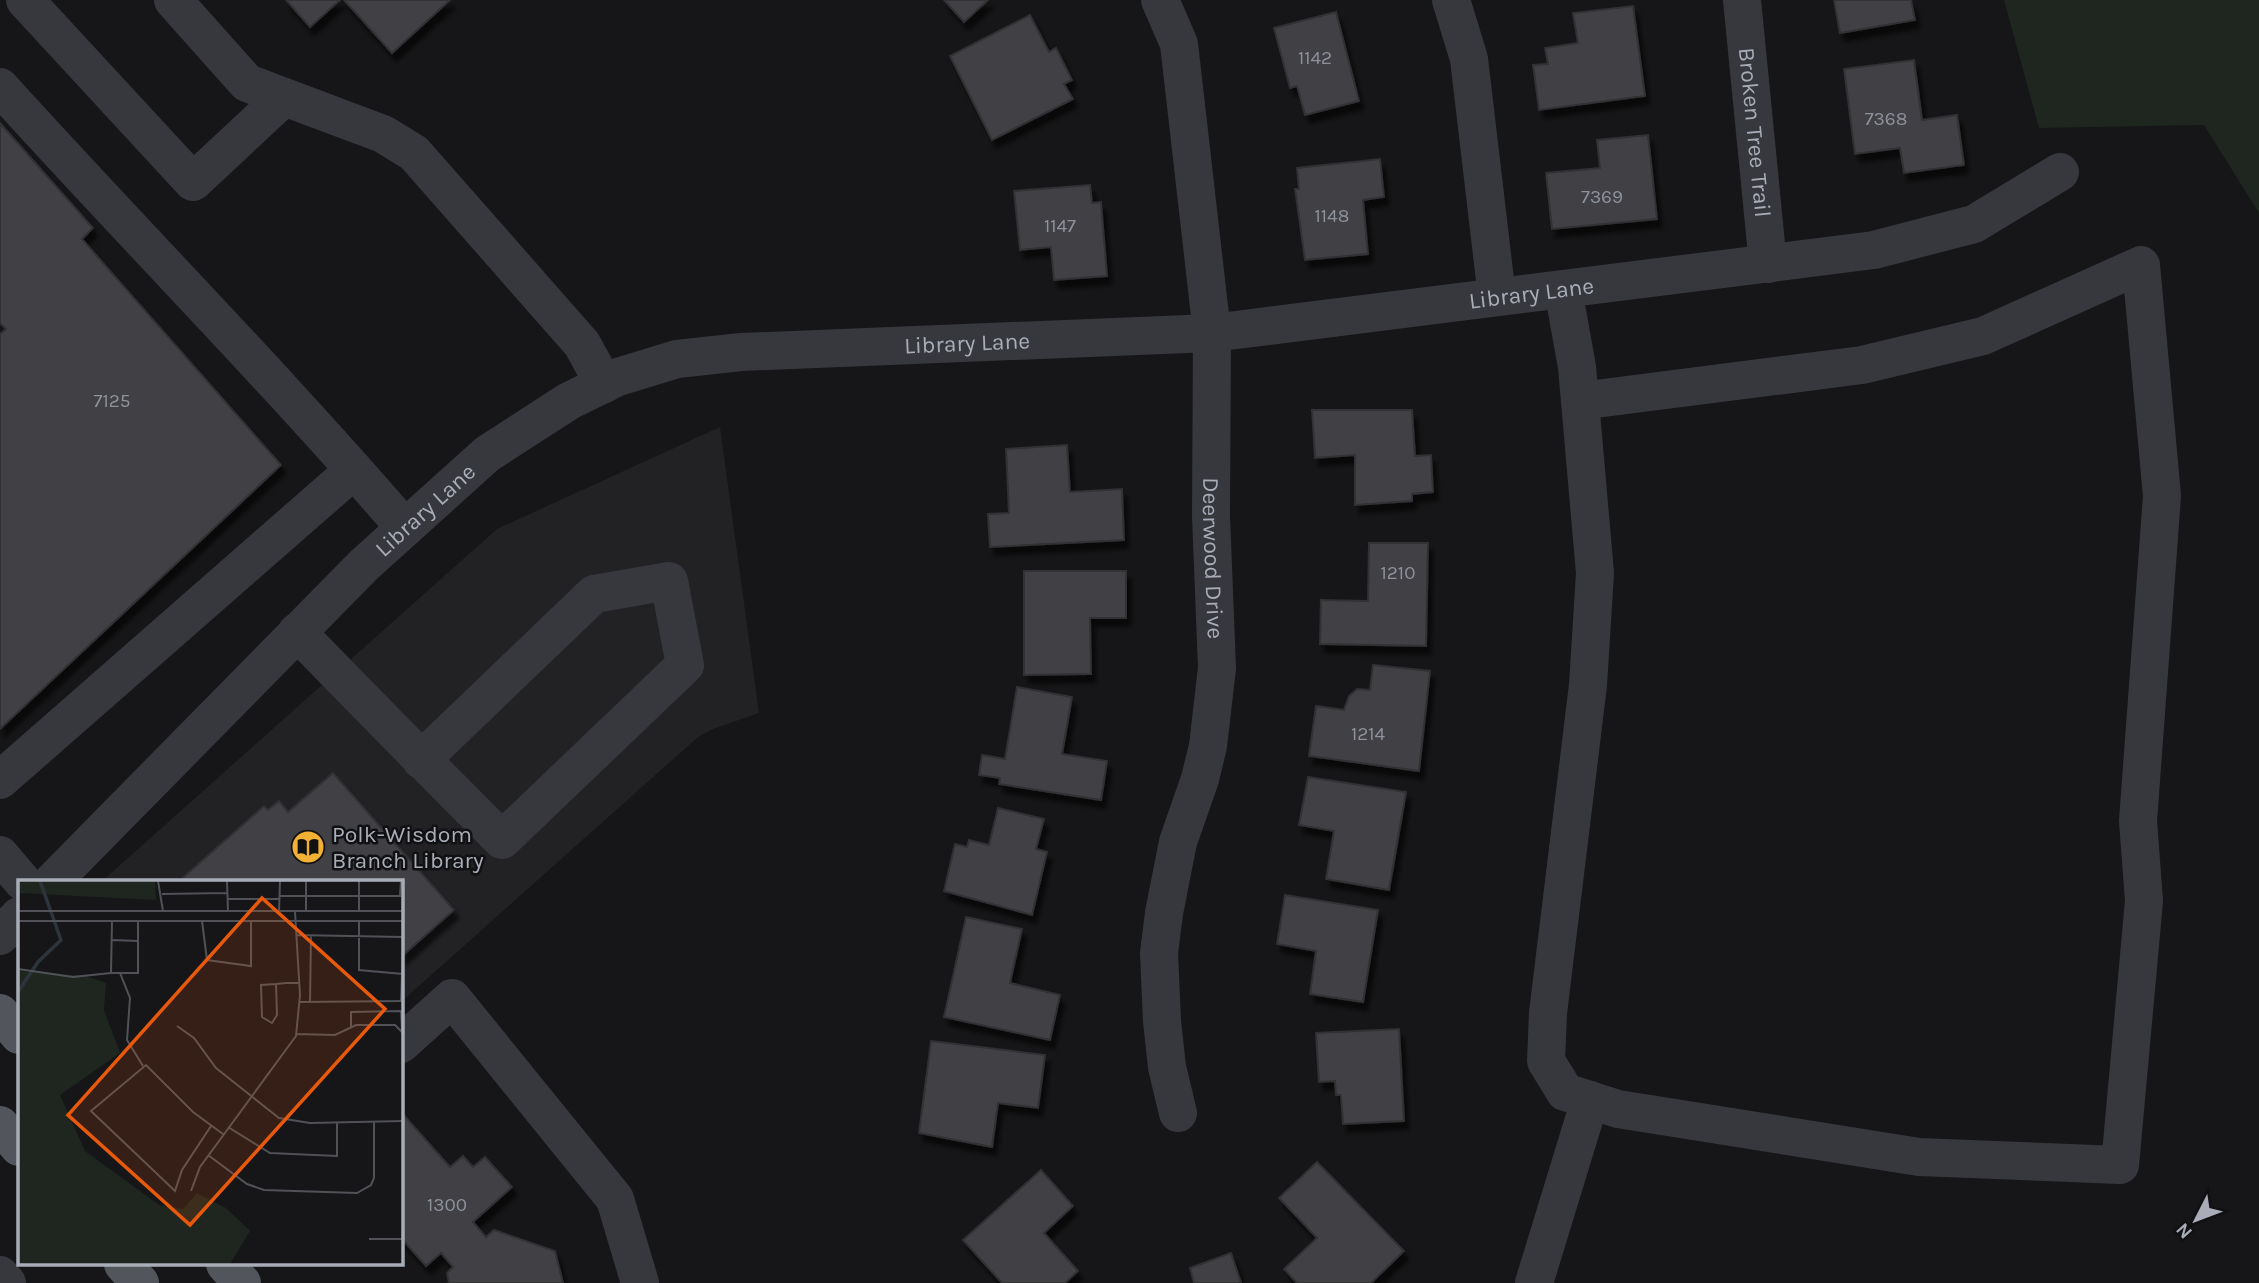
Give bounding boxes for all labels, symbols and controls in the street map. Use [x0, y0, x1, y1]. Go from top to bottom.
street label: Broken Tree Trail [1733, 46, 1776, 219]
house number: 1142 [1298, 47, 1332, 69]
house number: 7368 [1865, 108, 1907, 130]
house number: 7369 [1581, 186, 1623, 208]
house number: 1148 [1315, 205, 1349, 227]
house number: 1147 [1044, 215, 1076, 237]
street label: Library Lane [1467, 272, 1596, 315]
street label: Library Lane [904, 327, 1031, 359]
house number: 7125 [94, 390, 130, 412]
street label: Library Lane [370, 458, 481, 562]
street label: Deerwood Drive [1197, 477, 1229, 640]
house number: 1210 [1381, 562, 1415, 584]
house number: 1214 [1351, 723, 1385, 745]
place label: Polk-Wisdom Branch Library [332, 821, 484, 874]
library icon: Polk-Wisdom Branch Library [289, 828, 327, 866]
inset map [18, 880, 402, 1266]
north arrow [2161, 1185, 2231, 1255]
house number: 1300 [427, 1194, 467, 1216]
text: N [2171, 1218, 2197, 1243]

